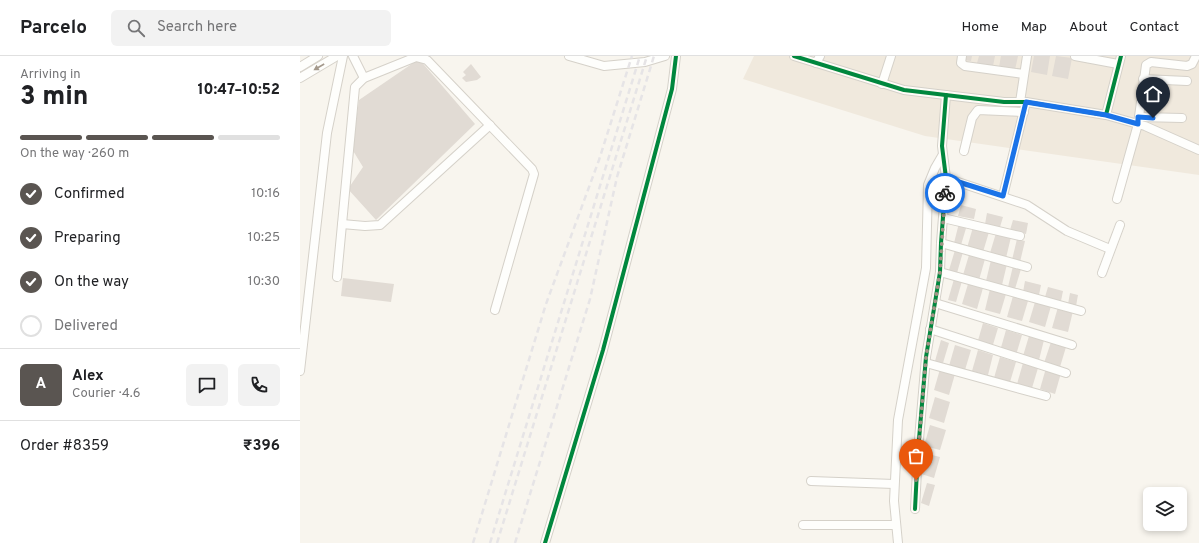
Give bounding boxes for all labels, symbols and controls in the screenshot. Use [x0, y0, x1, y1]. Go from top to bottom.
search box [111, 10, 391, 46]
text: Parcelo [20, 16, 87, 40]
icon: search [125, 17, 147, 39]
text: Search here [157, 18, 237, 37]
text: Home [962, 19, 999, 36]
text: Map [1021, 19, 1047, 36]
text: About [1069, 19, 1108, 36]
text: Contact [1130, 19, 1179, 36]
one-way arrow [313, 64, 325, 71]
text: Arriving in [20, 67, 81, 83]
pin [1136, 77, 1170, 118]
text: 3 min [20, 81, 88, 114]
text: 10:47–10:52 [197, 81, 280, 100]
icon: home [1142, 83, 1164, 105]
text: On the way · 260 m [20, 146, 129, 162]
courier [925, 173, 965, 213]
icon: bike [934, 182, 956, 204]
icon: check [20, 183, 42, 205]
text: Confirmed [54, 185, 125, 204]
text: 10:16 [251, 186, 280, 202]
icon: check [20, 227, 42, 249]
text: Preparing [54, 229, 121, 248]
text: 10:25 [248, 230, 280, 246]
icon: check [20, 271, 42, 293]
text: On the way [54, 273, 129, 292]
text: 10:30 [248, 274, 280, 290]
text: Delivered [54, 317, 118, 336]
button: chat [186, 364, 228, 406]
button: phone [238, 364, 280, 406]
text: Alex [72, 367, 104, 386]
text: A [36, 375, 46, 394]
text: Courier · 4.6 [72, 386, 140, 402]
text: Order #8359 [20, 437, 109, 456]
text: ₹396 [243, 437, 280, 456]
pin [899, 439, 933, 480]
icon: bag [905, 445, 927, 467]
map controls [1143, 487, 1187, 531]
button: layers [1143, 487, 1187, 531]

